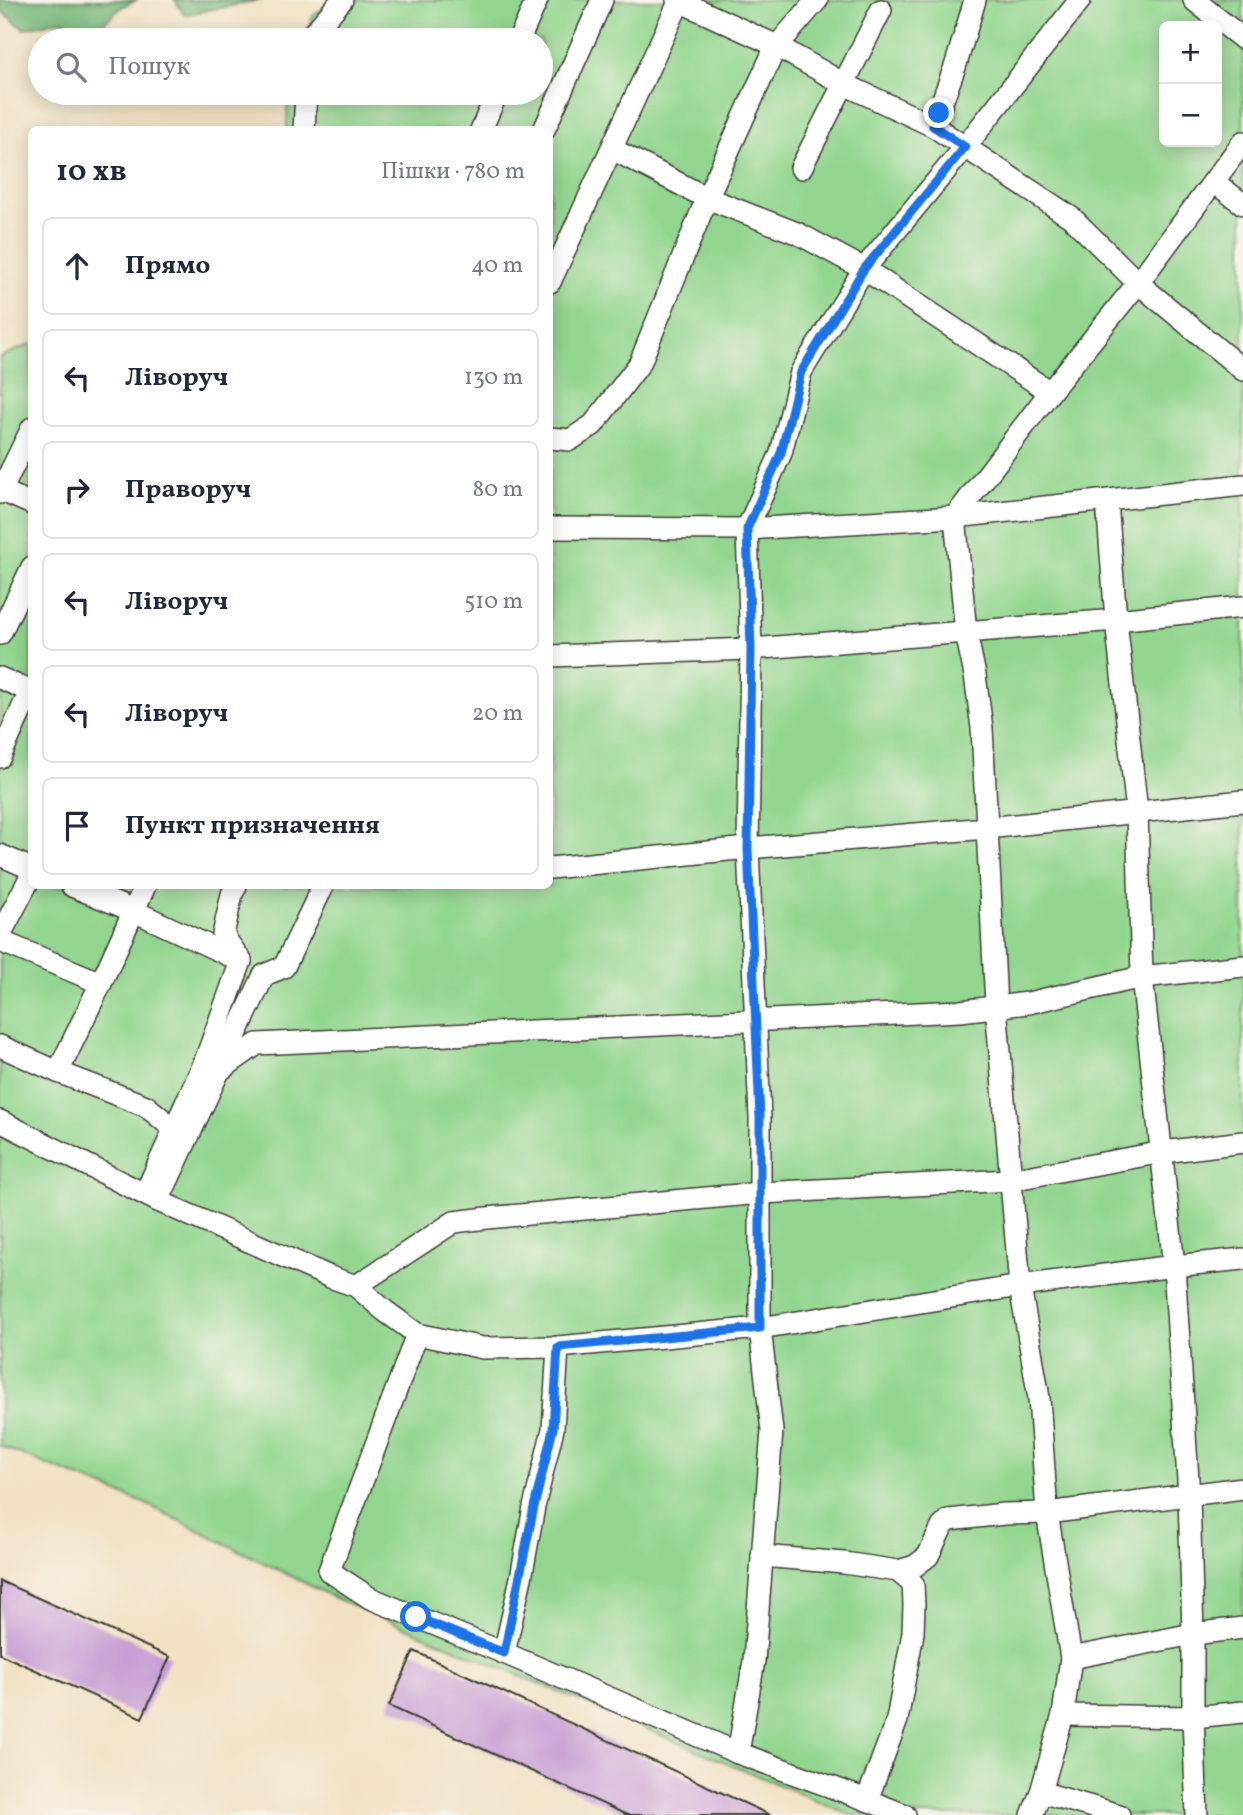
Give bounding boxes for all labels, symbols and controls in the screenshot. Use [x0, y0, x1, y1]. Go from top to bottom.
map controls [1159, 21, 1222, 147]
button: + [1159, 21, 1222, 84]
search box [28, 28, 553, 105]
icon: search [52, 48, 90, 86]
text: Пошук [108, 49, 190, 85]
button: − [1159, 84, 1222, 147]
route end [923, 97, 954, 128]
text: 10 хв [56, 151, 127, 193]
text: Пішки · 780 m [381, 156, 525, 188]
icon: ahead [58, 247, 96, 285]
text: Прямо [125, 248, 210, 284]
text: 40 m [471, 250, 523, 282]
icon: left [58, 359, 96, 397]
text: Ліворуч [125, 360, 228, 396]
text: 130 m [464, 362, 523, 394]
icon: right [58, 471, 96, 509]
text: Праворуч [125, 472, 251, 508]
text: 80 m [473, 474, 523, 506]
icon: left [58, 583, 96, 621]
text: Ліворуч [125, 584, 228, 620]
text: 510 m [464, 586, 523, 618]
icon: left [58, 695, 96, 733]
text: Ліворуч [125, 696, 228, 732]
text: 20 m [472, 698, 523, 730]
icon: arrive [58, 807, 96, 845]
text: Пункт призначення [125, 808, 380, 844]
route start [400, 1601, 431, 1632]

